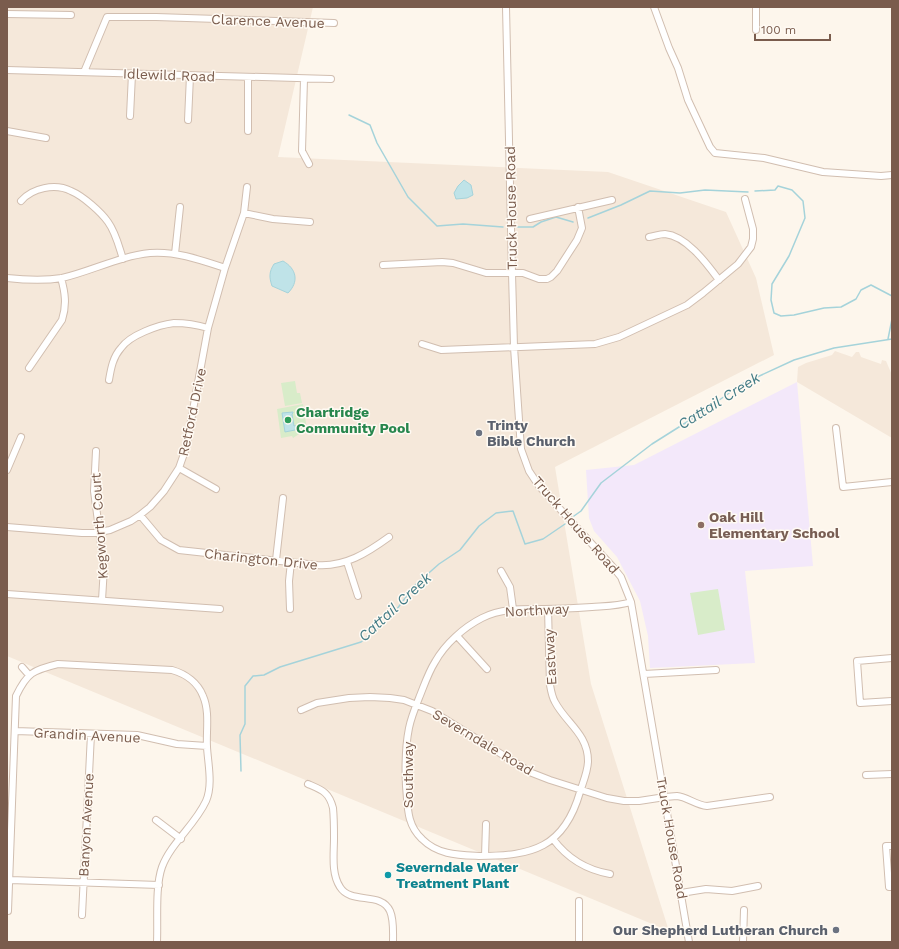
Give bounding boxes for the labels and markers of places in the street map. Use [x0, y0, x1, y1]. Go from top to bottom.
place label: Chartridge Community Pool [296, 404, 410, 436]
marker: Chartridge Community Pool [283, 415, 293, 425]
place label: Trinty Bible Church [487, 417, 576, 449]
marker: Trinty Bible Church [474, 428, 484, 438]
place label: Oak Hill Elementary School [709, 509, 840, 541]
marker: Oak Hill Elementary School [696, 520, 706, 530]
place label: Severndale Water Treatment Plant [396, 859, 518, 891]
marker: Severndale Water Treatment Plant [383, 870, 393, 880]
place label: Our Shepherd Lutheran Church [613, 922, 828, 938]
marker: Our Shepherd Lutheran Church [831, 925, 841, 935]

